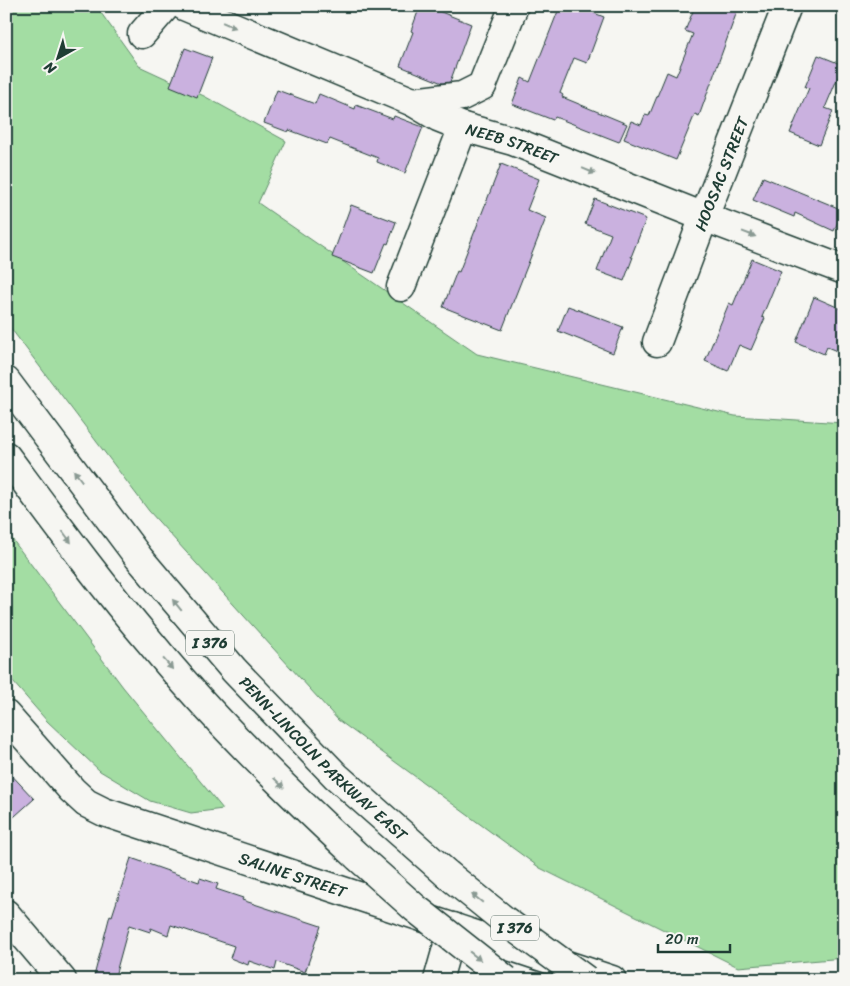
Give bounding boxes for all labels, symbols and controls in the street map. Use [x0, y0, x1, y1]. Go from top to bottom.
one-way arrow [222, 21, 237, 29]
north arrow [32, 32, 82, 82]
text: N [38, 55, 63, 81]
street label: HOOSAC STREET [685, 111, 757, 235]
street label: NEEB STREET [462, 114, 564, 173]
one-way arrow [582, 167, 597, 175]
one-way arrow [742, 230, 757, 238]
one-way arrow [73, 469, 83, 483]
one-way arrow [62, 530, 72, 544]
one-way arrow [172, 599, 183, 612]
road number: I 376 [186, 630, 234, 656]
one-way arrow [163, 657, 174, 670]
street label: PENN-LINCOLN PARKWAY EAST [232, 669, 415, 849]
one-way arrow [273, 777, 285, 789]
street label: SALINE STREET [235, 843, 352, 906]
one-way arrow [470, 892, 483, 903]
road number: I 376 [491, 916, 539, 940]
scale bar [658, 921, 730, 953]
text: 20 m [665, 926, 699, 952]
one-way arrow [468, 951, 481, 962]

